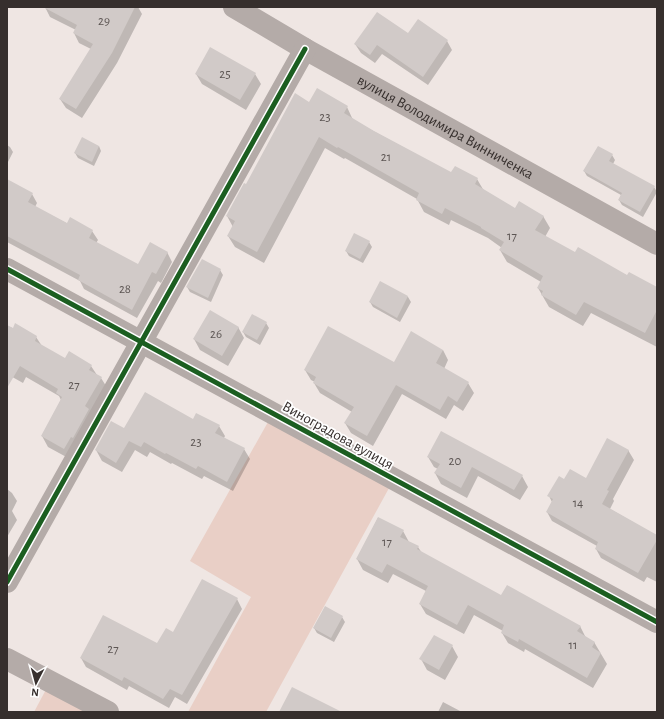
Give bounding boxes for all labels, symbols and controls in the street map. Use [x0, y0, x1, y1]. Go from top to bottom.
house number: 29 [98, 15, 110, 28]
house number: 25 [219, 68, 231, 81]
street label: вулиця Володимира Винниченка [354, 72, 536, 182]
house number: 23 [319, 111, 331, 124]
house number: 21 [381, 151, 391, 164]
house number: 17 [507, 230, 518, 243]
house number: 28 [119, 283, 131, 296]
house number: 26 [210, 328, 222, 341]
house number: 27 [68, 379, 80, 392]
street label: Виноградова вулиця [280, 399, 396, 472]
house number: 23 [190, 436, 202, 449]
house number: 20 [449, 455, 462, 468]
house number: 14 [573, 497, 583, 510]
house number: 17 [382, 536, 393, 549]
house number: 11 [569, 639, 577, 652]
house number: 27 [107, 643, 119, 656]
north arrow [16, 663, 56, 703]
text: N [31, 687, 39, 698]

